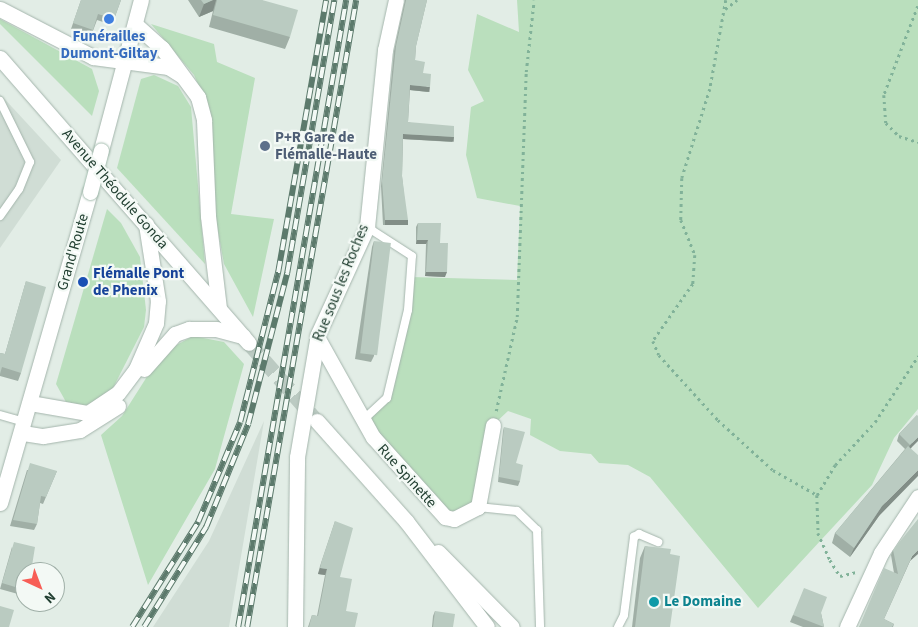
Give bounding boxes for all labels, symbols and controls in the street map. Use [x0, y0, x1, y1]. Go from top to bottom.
marker: Funérailles Dumont-Giltay [103, 13, 115, 25]
place label: Funérailles Dumont-Giltay [60, 27, 158, 62]
street label: Avenue Théodule Gonda [58, 125, 172, 253]
place label: P+R Gare de Flémalle-Haute [275, 128, 377, 163]
marker: P+R Gare de Flémalle-Haute [259, 140, 271, 152]
street label: Grand'Route [53, 212, 93, 292]
street label: Rue sous les Roches [309, 222, 373, 344]
place label: Flémalle Pont de Phenix [93, 264, 184, 299]
marker: Flémalle Pont de Phenix [77, 276, 89, 288]
street label: Rue Spinette [374, 440, 440, 512]
north arrow [15, 562, 65, 612]
text: N [39, 587, 60, 608]
place label: Le Domaine [664, 593, 741, 611]
marker: Le Domaine [648, 596, 660, 608]

